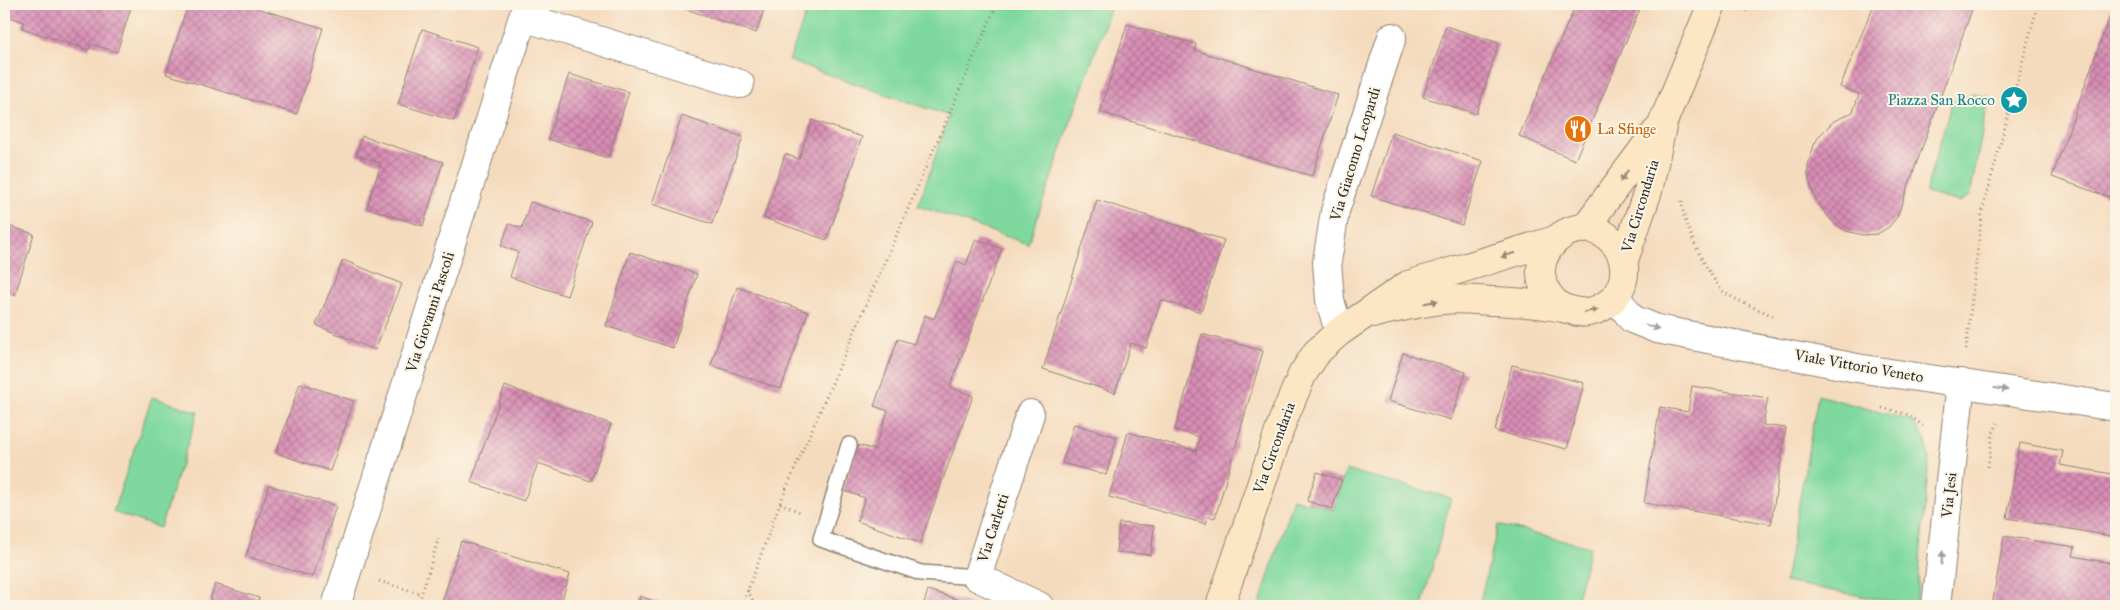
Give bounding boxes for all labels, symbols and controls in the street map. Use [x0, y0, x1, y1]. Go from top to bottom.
street label: Via Giacomo Leopardi [1326, 85, 1384, 224]
place icon: Piazza San Rocco [1999, 85, 2029, 115]
place label: Piazza San Rocco [1888, 91, 1995, 109]
restaurant icon: La Sfinge [1563, 114, 1593, 144]
place label: La Sfinge [1597, 120, 1656, 138]
street label: Via Circondaria [1617, 157, 1663, 256]
one-way arrow [1619, 170, 1629, 183]
street label: Via Giovanni Pascoli [402, 249, 458, 376]
one-way arrow [1501, 252, 1516, 259]
one-way arrow [1424, 297, 1440, 305]
one-way arrow [1583, 306, 1599, 314]
one-way arrow [1645, 323, 1660, 331]
street label: Viale Vittorio Veneto [1792, 346, 1925, 386]
one-way arrow [1994, 386, 2010, 394]
street label: Via Circondaria [1249, 399, 1299, 497]
street label: Via Jesi [1938, 471, 1961, 520]
street label: Via Carletti [973, 491, 1013, 566]
one-way arrow [1938, 550, 1946, 566]

